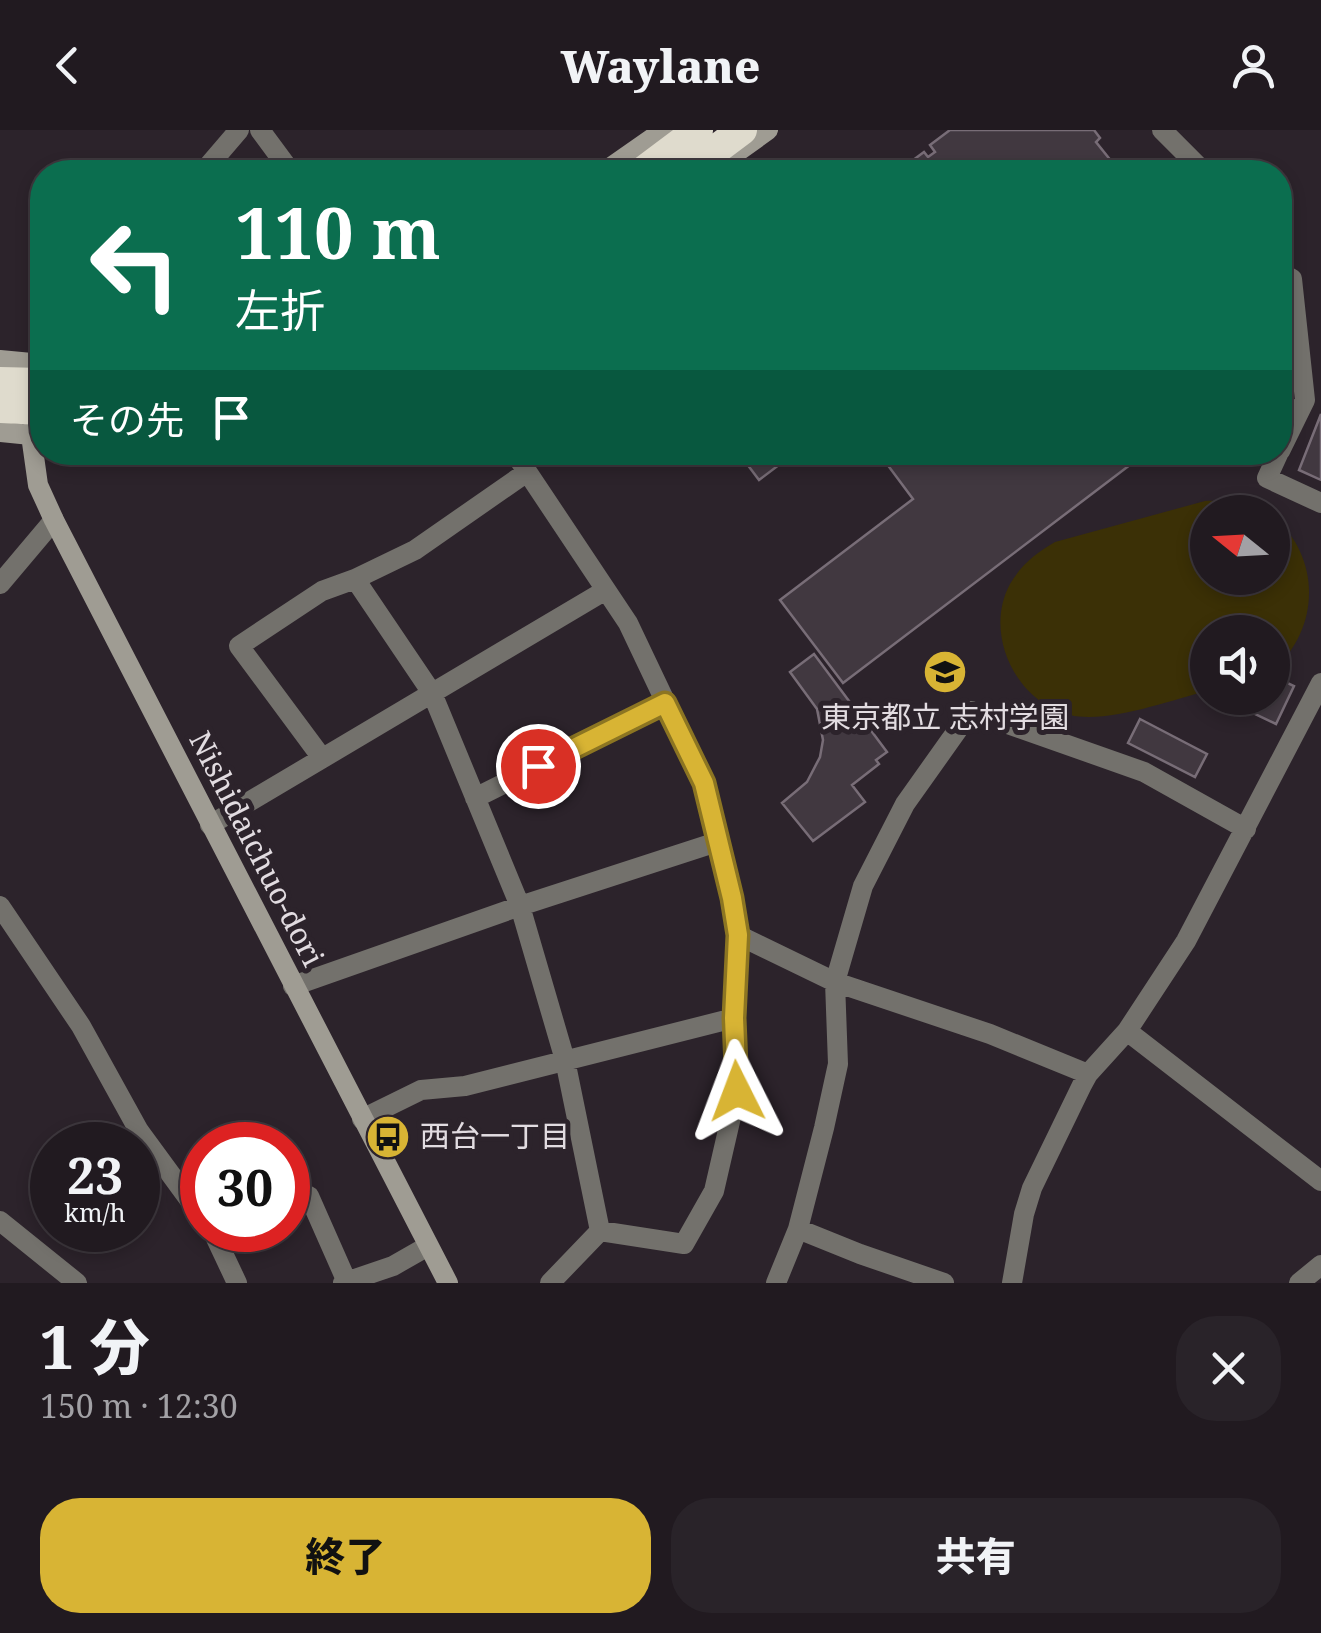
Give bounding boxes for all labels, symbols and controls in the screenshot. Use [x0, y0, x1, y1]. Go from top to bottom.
text: Waylane [561, 35, 760, 96]
icon: back [40, 38, 95, 93]
icon: person [1226, 38, 1281, 93]
text: 110 m [235, 184, 441, 280]
icon: left [70, 200, 200, 330]
text: 左折 [235, 279, 325, 340]
icon: arrive [204, 390, 259, 445]
text: その先 [70, 393, 184, 445]
north arrow [1190, 495, 1290, 595]
map controls [1190, 495, 1290, 715]
button: sound [1190, 615, 1290, 715]
school or university icon: 東京都立 志村学園 [922, 649, 968, 695]
place label: 東京都立 志村学園 [821, 696, 1069, 737]
street label: Nishidaichuo-dori [180, 724, 334, 973]
pin [496, 724, 581, 809]
icon: arrive [511, 739, 566, 794]
position arrow [685, 1039, 789, 1143]
bus stop icon: 西台一丁目 [365, 1114, 411, 1160]
place label: 西台一丁目 [420, 1115, 570, 1156]
speed limit sign: 30 [180, 1122, 310, 1252]
text: 23 [67, 1141, 123, 1209]
text: km/h [64, 1195, 126, 1229]
text: 1 分 [40, 1305, 150, 1387]
button: close [1176, 1316, 1281, 1421]
text: 150 m · 12:30 [40, 1384, 238, 1427]
button: 終了 [40, 1498, 651, 1613]
button: 共有 [671, 1498, 1281, 1613]

